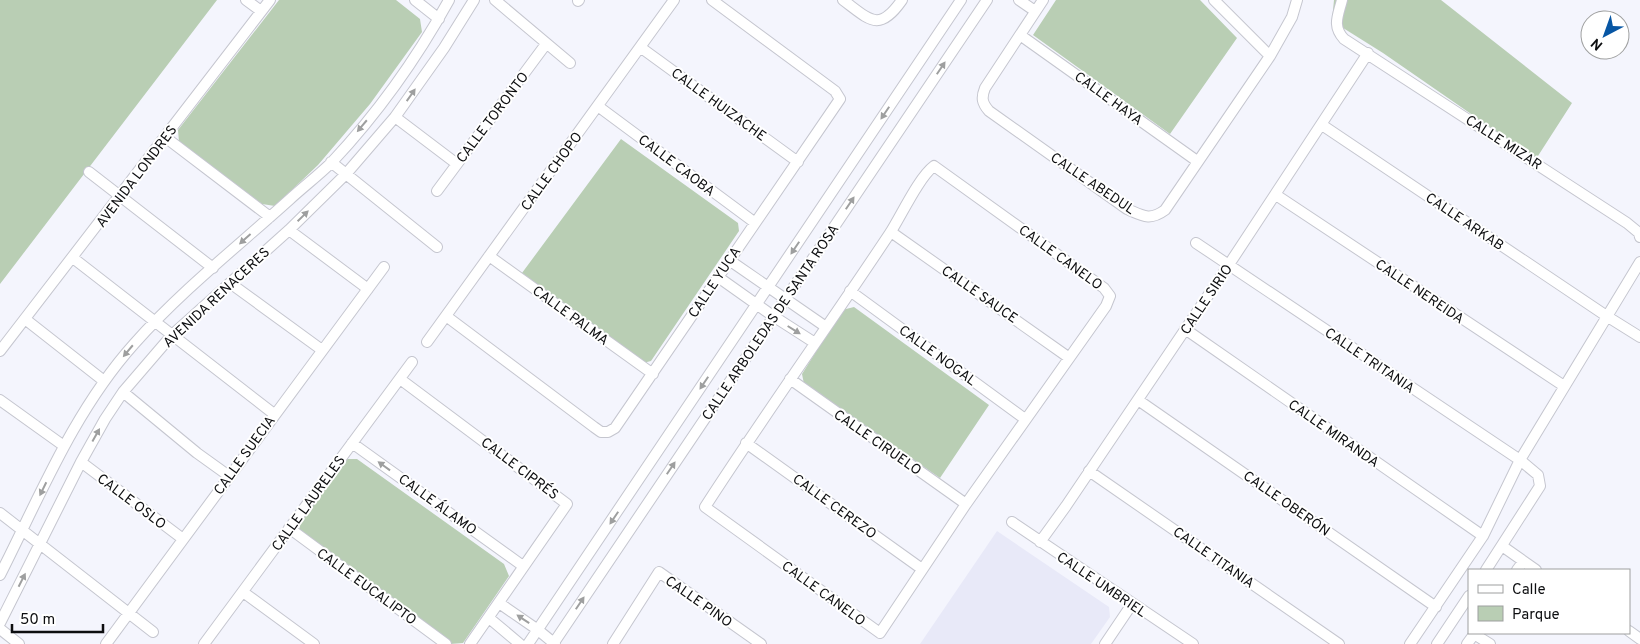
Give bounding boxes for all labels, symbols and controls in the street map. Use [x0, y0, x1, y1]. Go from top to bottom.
north arrow [1580, 10, 1630, 60]
text: N [1588, 34, 1607, 53]
one-way arrow [936, 62, 946, 75]
street label: CALLE HUIZACHE [667, 65, 769, 145]
street label: CALLE TORONTO [453, 69, 533, 167]
street label: CALLE HAYA [1071, 69, 1146, 130]
one-way arrow [406, 89, 416, 102]
one-way arrow [880, 106, 890, 120]
street label: CALLE MIZAR [1462, 112, 1545, 174]
one-way arrow [356, 120, 368, 132]
street label: AVENIDA LONDRES [93, 122, 181, 231]
street label: CALLE CHOPO [518, 129, 586, 215]
street label: CALLE CAOBA [634, 132, 718, 201]
street label: CALLE ABEDUL [1047, 150, 1138, 219]
street label: CALLE ARKAB [1422, 190, 1507, 255]
one-way arrow [845, 196, 855, 210]
one-way arrow [296, 210, 308, 222]
street label: CALLE ARBOLEDAS DE SANTA ROSA [699, 222, 843, 424]
street label: CALLE CANELO [1015, 222, 1105, 294]
one-way arrow [240, 233, 252, 245]
one-way arrow [790, 241, 799, 255]
street label: AVENIDA RENACERES [160, 244, 274, 352]
street label: CALLE YUCA [685, 244, 745, 321]
street label: CALLE NEREIDA [1372, 256, 1467, 328]
street label: CALLE SIRIO [1178, 261, 1237, 338]
street label: CALLE SAUCE [938, 263, 1021, 328]
street label: CALLE PALMA [529, 283, 612, 350]
street label: CALLE NOGAL [895, 322, 979, 390]
one-way arrow [788, 325, 801, 334]
street label: CALLE TRITANIA [1321, 325, 1417, 398]
one-way arrow [122, 344, 133, 357]
one-way arrow [700, 377, 709, 390]
street label: CALLE MIRANDA [1284, 397, 1382, 472]
street label: CALLE CIRUELO [830, 407, 924, 480]
street label: CALLE SUECIA [211, 413, 280, 499]
one-way arrow [92, 429, 101, 442]
street label: CALLE CIPRÉS [477, 434, 562, 504]
street label: CALLE LAURELES [269, 453, 350, 555]
one-way arrow [377, 461, 391, 471]
one-way arrow [666, 461, 675, 475]
street label: CALLE OBERÓN [1239, 467, 1333, 540]
street label: CALLE ÁLAMO [395, 470, 480, 539]
street label: CALLE OSLO [93, 471, 169, 534]
street label: CALLE CEREZO [789, 471, 879, 543]
one-way arrow [39, 482, 47, 496]
one-way arrow [609, 511, 619, 525]
street label: CALLE TITANIA [1169, 524, 1257, 593]
street label: CALLE EUCALIPTO [313, 545, 419, 629]
street label: CALLE UMBRIEL [1053, 549, 1149, 622]
street label: CALLE CANELO [778, 558, 868, 630]
legend [1468, 569, 1630, 634]
one-way arrow [18, 573, 26, 587]
street label: CALLE PINO [661, 573, 735, 632]
text: Calle [1512, 581, 1546, 600]
one-way arrow [576, 597, 585, 610]
scale bar [12, 602, 104, 634]
text: Parque [1512, 606, 1560, 625]
text: 50 m [20, 611, 55, 630]
one-way arrow [516, 614, 529, 624]

